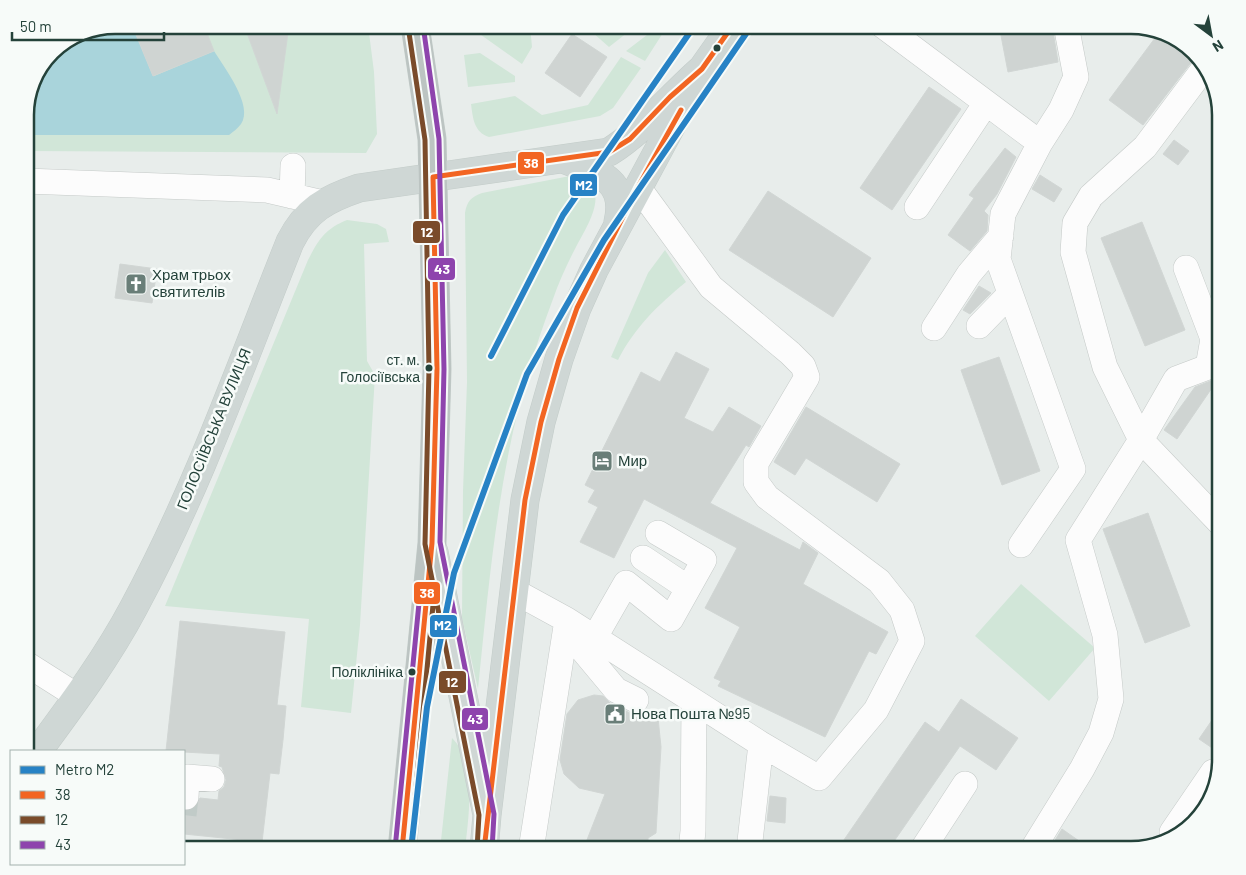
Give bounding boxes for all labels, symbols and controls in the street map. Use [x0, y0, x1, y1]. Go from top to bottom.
scale bar [12, 10, 165, 42]
north arrow [1186, 10, 1236, 60]
text: 50 m [20, 17, 52, 35]
text: N [1210, 37, 1227, 56]
unlabelled marker [712, 43, 722, 53]
line badge: 38 [517, 151, 545, 175]
text: 38 [523, 154, 539, 171]
line badge: M2 [569, 173, 598, 197]
text: M2 [575, 176, 593, 193]
line badge: 12 [412, 220, 441, 244]
text: 12 [421, 223, 434, 240]
line badge: 43 [427, 257, 456, 281]
text: 43 [434, 260, 450, 277]
place label: Храм трьох святителів [152, 265, 231, 300]
church icon: Храм трьох святителів [124, 272, 148, 296]
street label: ГОЛОСІЇВСЬКА ВУЛИЦЯ [172, 345, 254, 512]
place label: ст. м. Голосіївська [340, 351, 420, 385]
marker: ст. м. Голосіївська [424, 363, 434, 373]
hotel icon: Мир [590, 449, 614, 473]
place label: Мир [618, 451, 647, 469]
line badge: 38 [413, 581, 441, 605]
text: 38 [419, 584, 435, 601]
line badge: M2 [429, 614, 458, 638]
text: M2 [434, 616, 452, 633]
place label: Поліклініка [332, 663, 403, 680]
marker: Поліклініка [407, 667, 417, 677]
line badge: 12 [438, 670, 467, 694]
text: 12 [446, 673, 459, 690]
public building icon: Нова Пошта №95 [603, 702, 627, 726]
place label: Нова Пошта №95 [631, 704, 750, 722]
line badge: 43 [461, 707, 489, 731]
text: 43 [467, 710, 483, 727]
legend [10, 750, 185, 865]
text: Metro M2 [55, 760, 114, 778]
text: 38 [55, 785, 71, 803]
text: 12 [55, 810, 68, 828]
text: 43 [55, 835, 71, 853]

